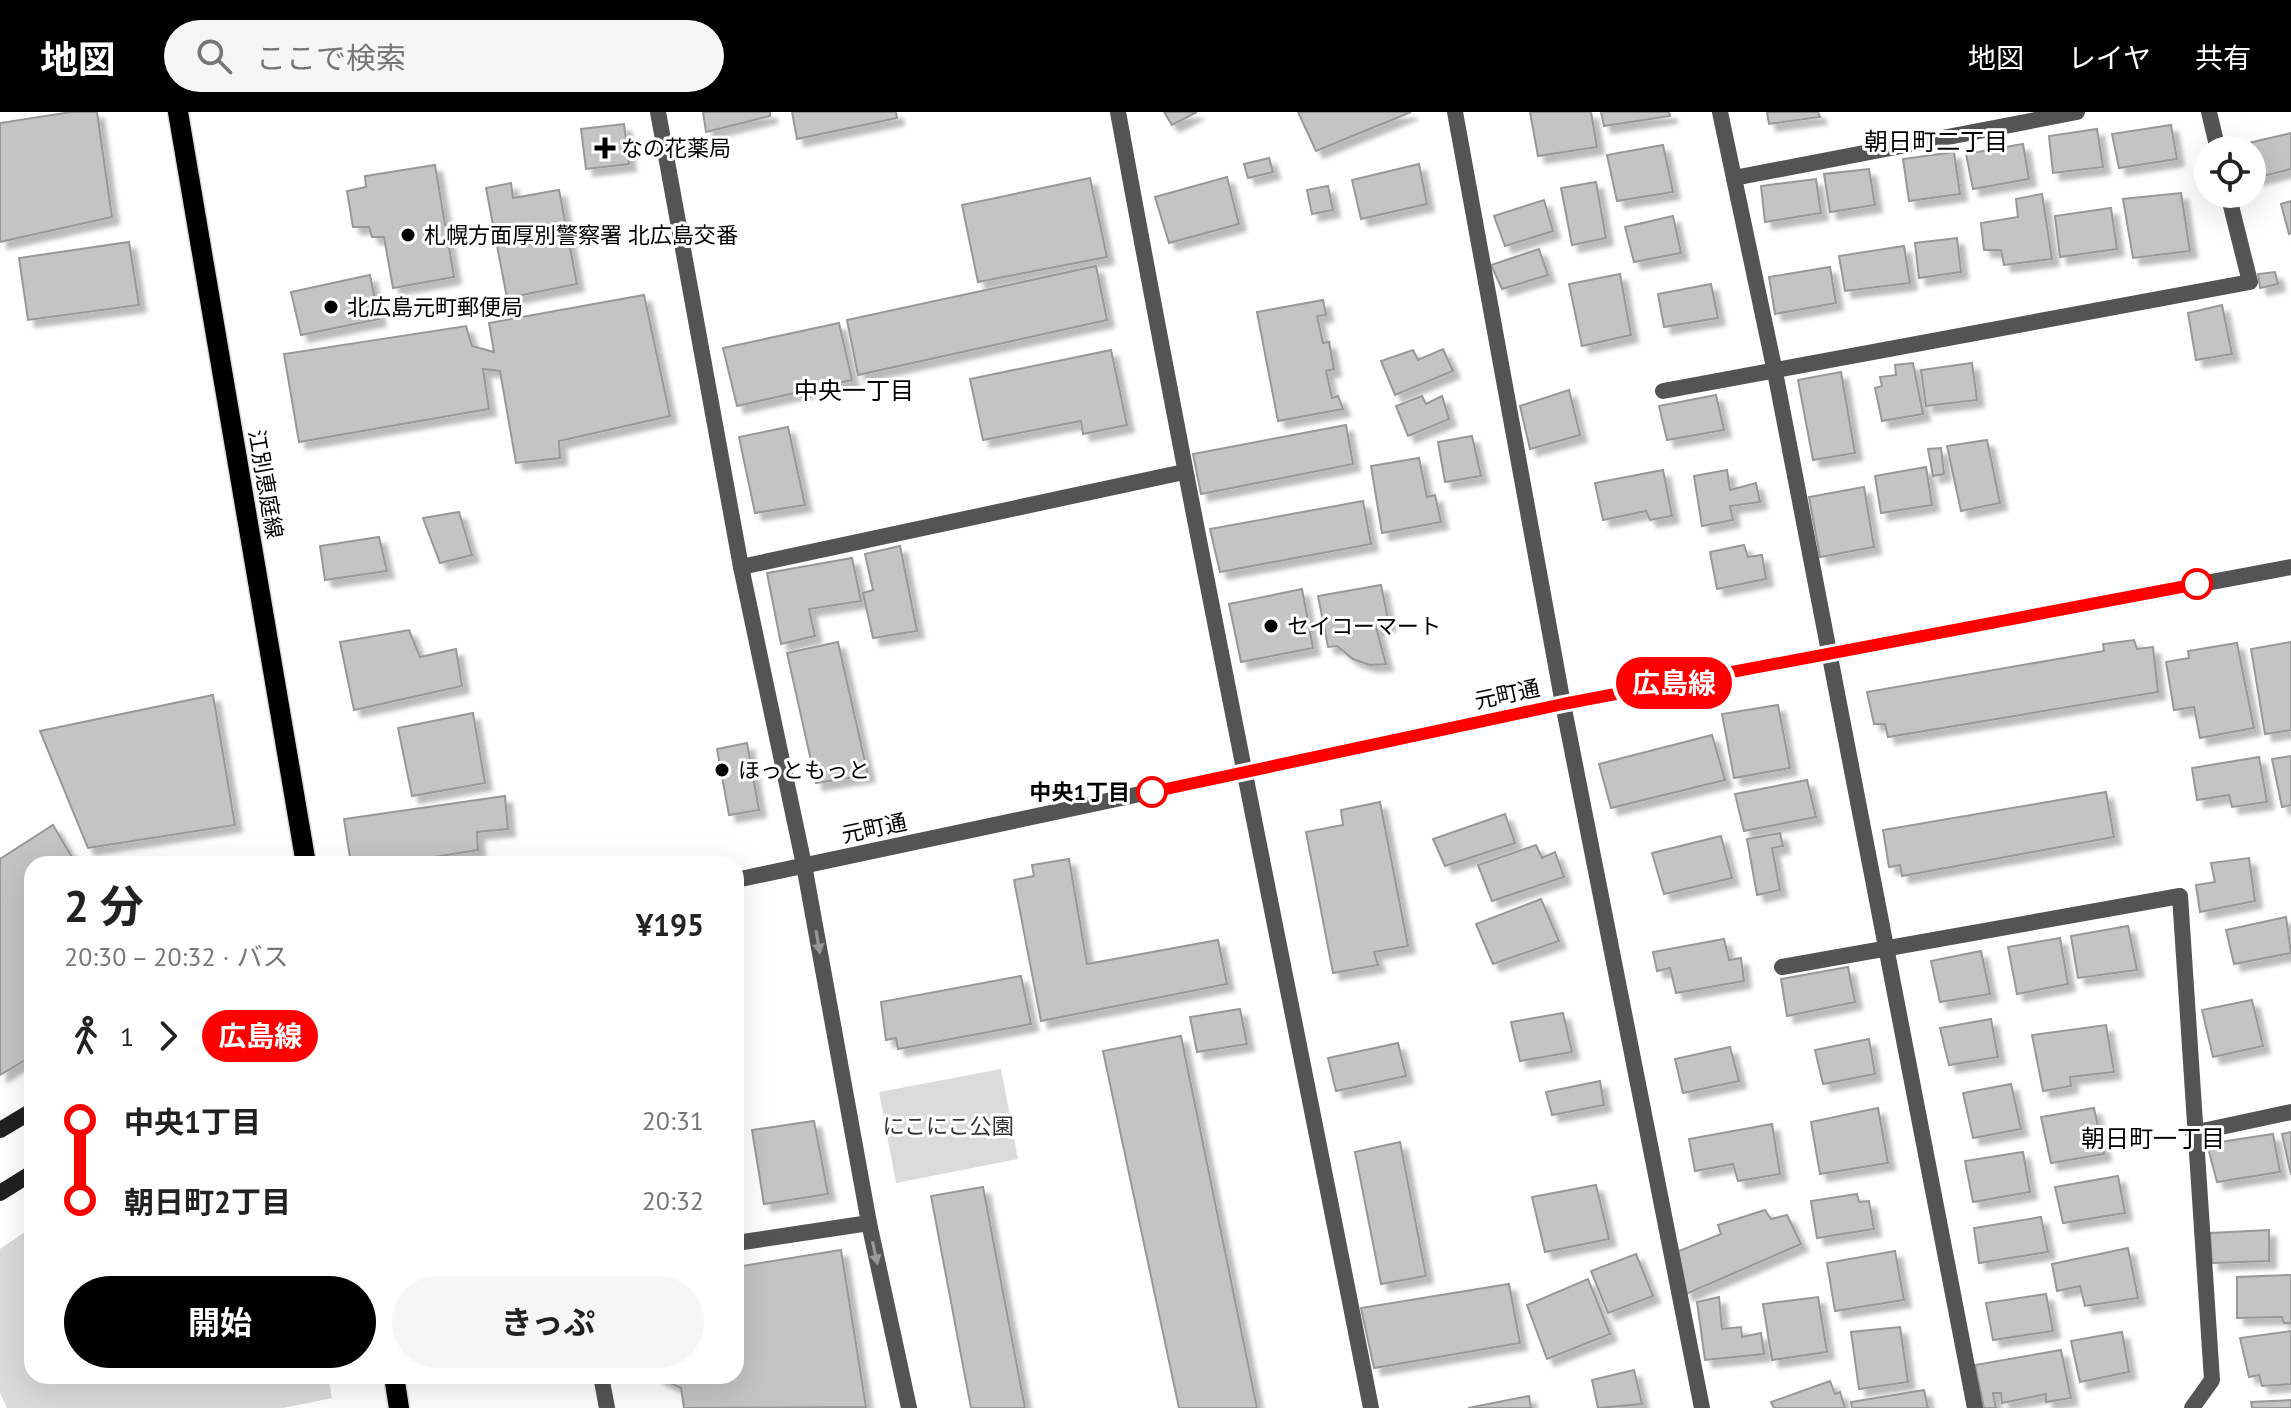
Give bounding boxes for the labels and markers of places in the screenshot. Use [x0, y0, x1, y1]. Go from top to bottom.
place label: なの花薬局 [621, 134, 731, 162]
marker: なの花薬局 [596, 139, 614, 157]
place label: 札幌方面厚別警察署 北広島交番 [424, 221, 738, 249]
marker: 札幌方面厚別警察署 北広島交番 [399, 226, 417, 244]
place label: 北広島元町郵便局 [347, 293, 523, 321]
marker: 北広島元町郵便局 [322, 298, 340, 316]
unlabelled marker [2182, 569, 2212, 599]
place label: セイコーマート [1287, 612, 1441, 640]
marker: セイコーマート [1262, 617, 1280, 635]
place label: ほっともっと [738, 756, 870, 784]
marker: ほっともっと [713, 761, 731, 779]
marker: 中央1丁目 [1137, 777, 1167, 807]
place label: 中央1丁目 [1030, 778, 1130, 806]

